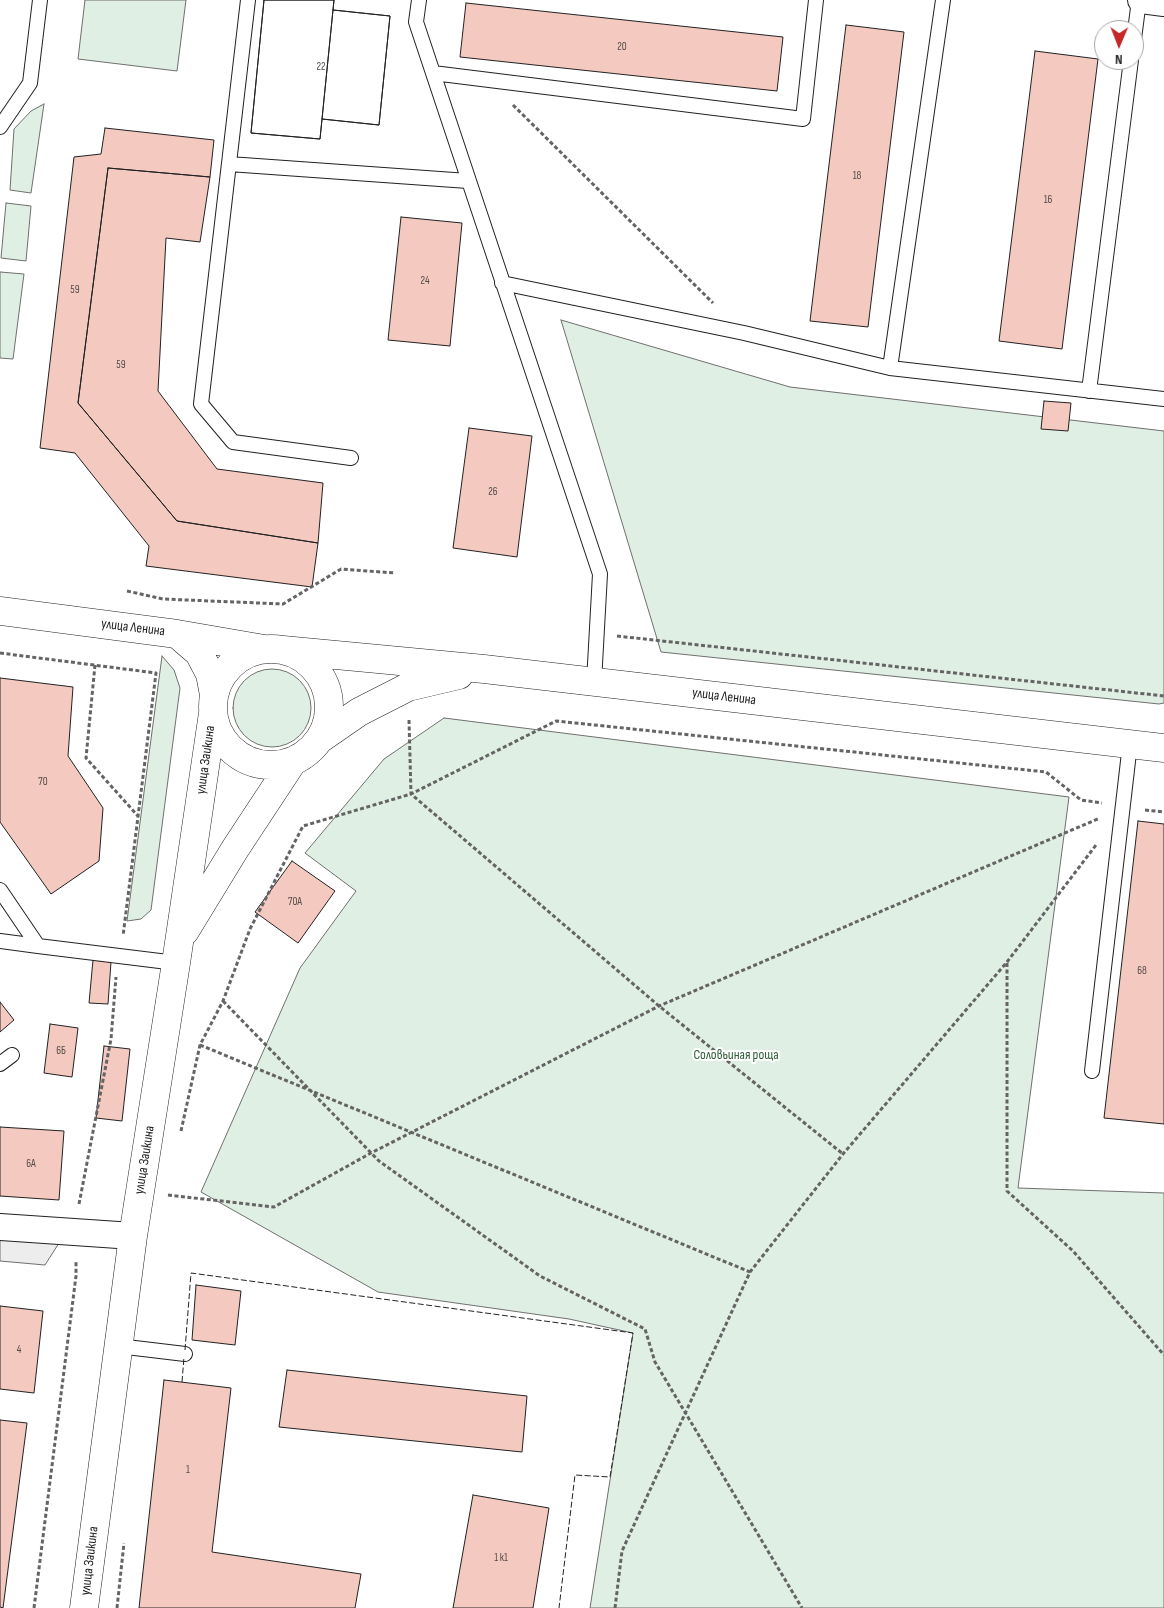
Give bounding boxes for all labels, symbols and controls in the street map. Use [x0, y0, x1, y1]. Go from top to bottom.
north arrow [1094, 20, 1144, 70]
house number: 20 [617, 40, 627, 54]
text: N [1115, 51, 1123, 68]
house number: 22 [316, 60, 326, 74]
house number: 18 [853, 169, 861, 183]
house number: 16 [1044, 193, 1052, 207]
house number: 24 [420, 274, 430, 288]
house number: 59 [70, 283, 80, 297]
house number: 59 [116, 358, 126, 372]
house number: 26 [488, 485, 498, 499]
street label: улица Ленина [100, 616, 166, 640]
street label: улица Ленина [691, 685, 757, 709]
street label: улица Заикина [193, 725, 219, 795]
house number: 70 [38, 775, 48, 789]
house number: 70А [288, 895, 302, 909]
house number: 68 [1137, 964, 1147, 978]
house number: 6Б [56, 1044, 66, 1058]
park label: Соловьиная роща [693, 1047, 779, 1063]
street label: улица Заикина [131, 1124, 159, 1196]
house number: 6А [26, 1157, 36, 1171]
house number: 4 [17, 1343, 21, 1357]
house number: 1 [186, 1463, 190, 1477]
street label: улица Заикина [77, 1526, 103, 1596]
house number: 1 к1 [494, 1551, 508, 1565]

